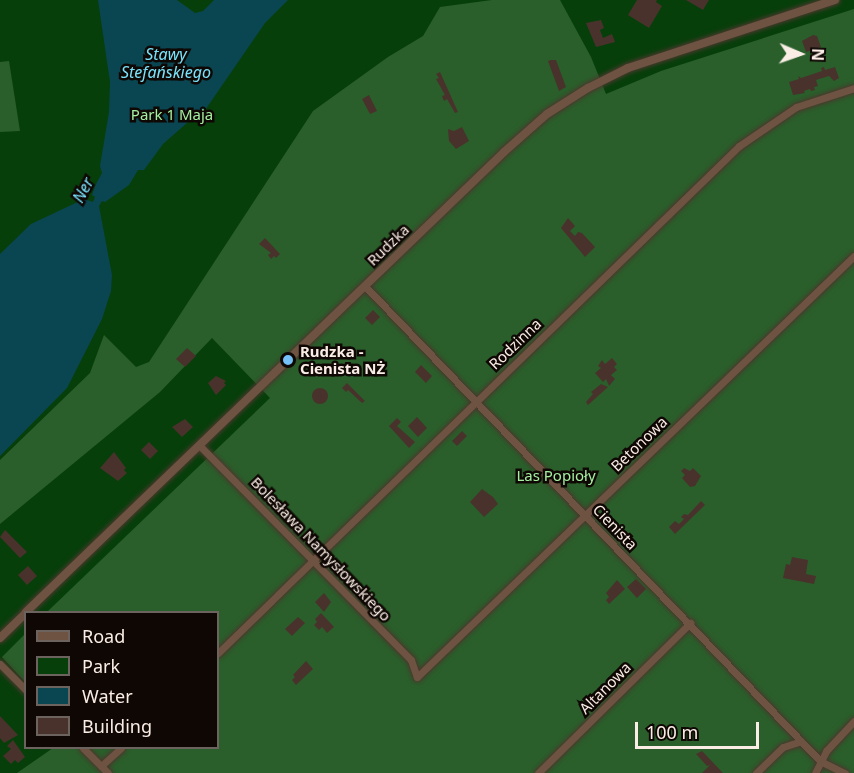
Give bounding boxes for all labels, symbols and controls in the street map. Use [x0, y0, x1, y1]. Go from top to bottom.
north arrow [770, 24, 830, 84]
water label: Stawy Stefańskiego [121, 44, 211, 82]
text: N [807, 48, 829, 62]
park label: Park 1 Maja [131, 106, 213, 124]
water label: Ner [68, 174, 98, 206]
street label: Rudzka [363, 221, 413, 269]
street label: Rodzinna [485, 315, 545, 373]
place label: Rudzka - Cienista NŻ [300, 342, 385, 377]
marker: Rudzka - Cienista NŻ [281, 353, 295, 367]
street label: Betonowa [607, 413, 671, 475]
park label: Las Popioły [516, 467, 596, 485]
street label: Bolesława Namysłowskiego [247, 473, 395, 625]
street label: Cienista [589, 501, 641, 553]
legend [24, 611, 219, 749]
text: Road [82, 624, 125, 648]
text: Park [82, 654, 120, 678]
street label: Altanowa [575, 658, 635, 718]
text: Water [82, 684, 133, 708]
scale bar [638, 710, 762, 748]
text: Building [82, 714, 152, 738]
text: 100 m [646, 720, 698, 744]

